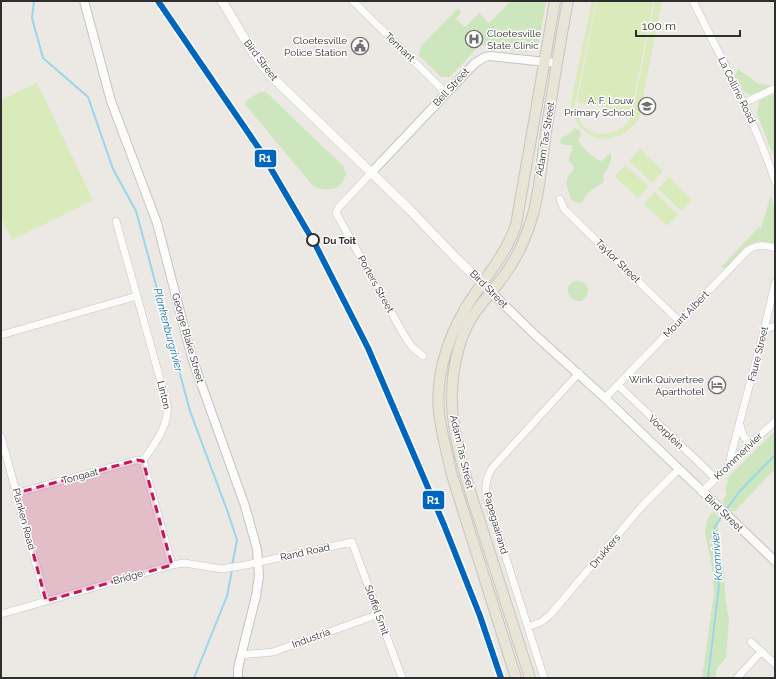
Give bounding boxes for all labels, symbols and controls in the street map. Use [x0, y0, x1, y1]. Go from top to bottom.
scale bar [636, 12, 740, 38]
text: 100 m [642, 19, 676, 33]
place label: Cloetesville State Clinic [487, 28, 541, 51]
hospital icon: Cloetesville State Clinic [464, 29, 484, 49]
street label: Tennant [383, 30, 418, 64]
place label: Cloetesville Police Station [284, 35, 347, 58]
public building icon: Cloetesville Police Station [350, 36, 370, 56]
street label: Bird Street [242, 37, 280, 83]
street label: La Colline Road [716, 55, 758, 125]
street label: Bell Street [431, 65, 472, 108]
place label: A. F. Louw Primary School [564, 95, 634, 118]
school or university icon: A. F. Louw Primary School [637, 96, 657, 116]
street label: Adam Tas Street [534, 100, 556, 177]
line badge: R1 [254, 149, 277, 168]
text: R1 [259, 152, 272, 165]
marker: Du Toit [306, 233, 320, 247]
place label: Du Toit [323, 235, 356, 246]
street label: Taylor Street [593, 237, 643, 286]
street label: Porters Street [356, 254, 396, 315]
street label: Bird Street [468, 268, 511, 311]
water label: Plankenburgrivier [151, 287, 186, 375]
street label: Mount Albert [661, 288, 711, 340]
street label: George Blake Street [170, 292, 206, 385]
street label: Faure Street [746, 325, 770, 383]
place label: Wink Quivertree Aparthotel [629, 374, 704, 397]
hotel icon: Wink Quivertree Aparthotel [707, 375, 727, 395]
street label: Linton [155, 380, 173, 410]
street label: Voorplein [646, 413, 686, 451]
street label: Adam Tas Street [448, 414, 476, 491]
street label: Krommerivier [712, 430, 765, 482]
street label: Tongaat [61, 466, 100, 486]
street label: Planken Road [10, 487, 38, 551]
line badge: R1 [422, 490, 445, 510]
street label: Papegaairand [482, 491, 510, 555]
street label: Bird Street [703, 492, 746, 534]
text: R1 [427, 494, 440, 507]
water label: Kromrivier [709, 529, 725, 581]
street label: Drukkers [588, 532, 623, 570]
street label: Rand Road [279, 541, 331, 563]
street label: Bridge [112, 567, 144, 587]
street label: Stoffel Smit [363, 583, 391, 637]
street label: Industria [290, 626, 332, 650]

